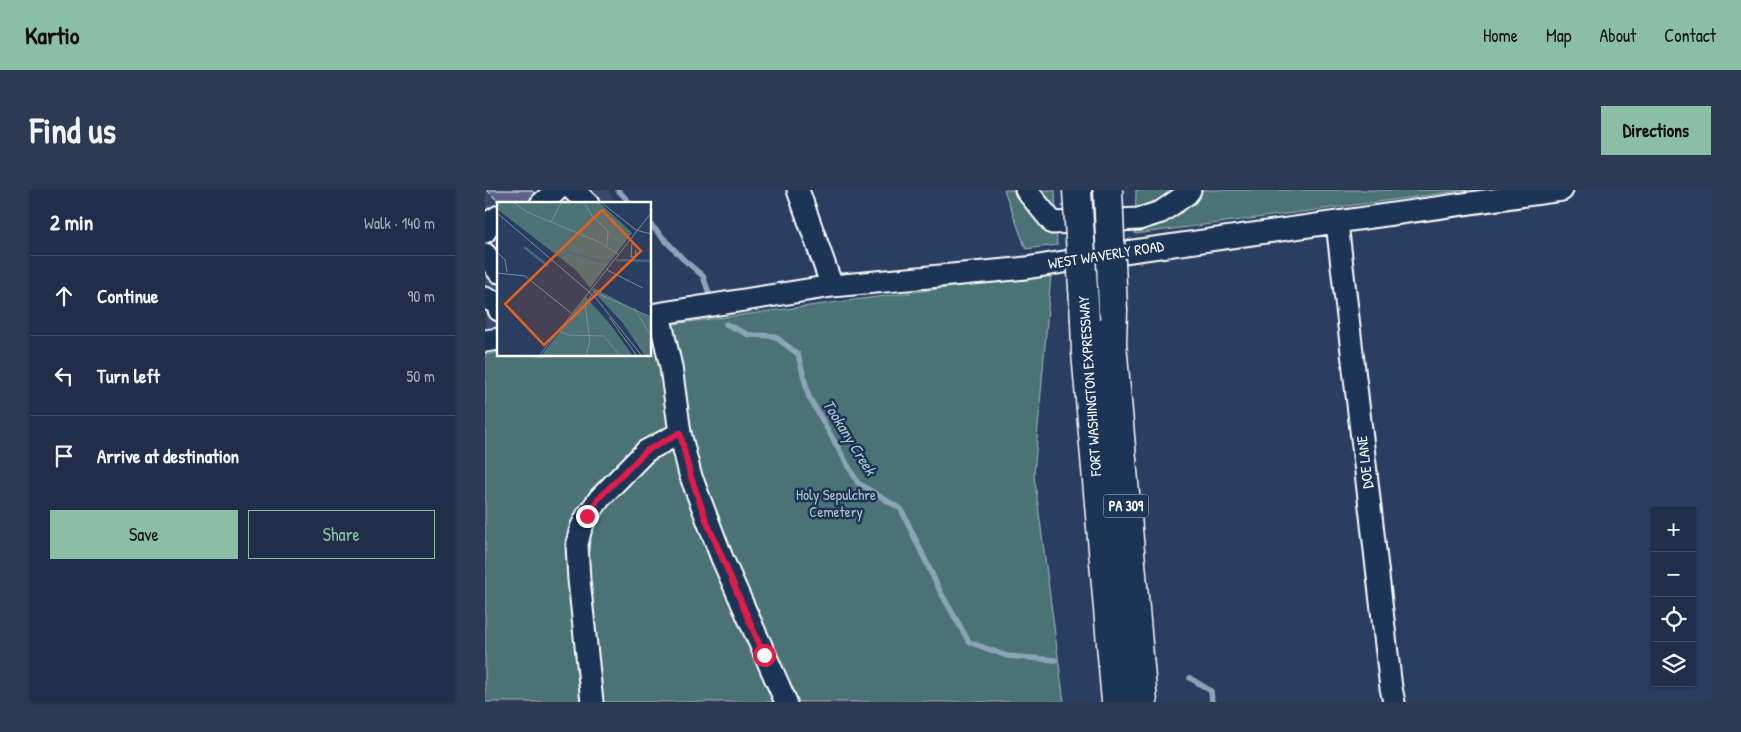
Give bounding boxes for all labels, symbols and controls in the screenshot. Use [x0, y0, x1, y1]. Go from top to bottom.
text: Kartio [25, 19, 80, 51]
text: Home [1483, 23, 1518, 48]
text: Map [1546, 23, 1571, 48]
text: About [1599, 23, 1636, 48]
text: Contact [1664, 23, 1716, 48]
button: Directions [1601, 106, 1711, 155]
text: Find us [30, 107, 116, 154]
inset map [497, 202, 651, 356]
text: 2 min [50, 208, 93, 237]
text: Walk · 140 m [364, 212, 435, 234]
street label: WEST WAVERLY ROAD [1047, 235, 1166, 274]
icon: ahead [50, 282, 78, 310]
text: Continue [97, 283, 158, 309]
text: 90 m [407, 285, 435, 307]
street label: FORT WASHINGTON EXPRESSWAY [1073, 295, 1106, 478]
icon: left [50, 362, 78, 390]
text: Turn left [97, 363, 160, 389]
text: 50 m [407, 365, 435, 387]
water label: Tookany Creek [818, 395, 883, 480]
street label: DOE LANE [1351, 434, 1378, 490]
icon: arrive [50, 442, 78, 470]
text: Arrive at destination [97, 443, 239, 469]
park label: Holy Sepulchre Cemetery [796, 484, 876, 522]
road number: PA 309 [1103, 494, 1149, 518]
route end [576, 505, 599, 528]
map controls [1651, 507, 1696, 687]
button: + [1651, 507, 1696, 552]
button: Save [50, 510, 238, 559]
button: Share [248, 510, 435, 559]
button: − [1651, 552, 1696, 597]
button: locate [1651, 597, 1696, 642]
button: layers [1651, 642, 1696, 687]
route start [753, 644, 776, 667]

